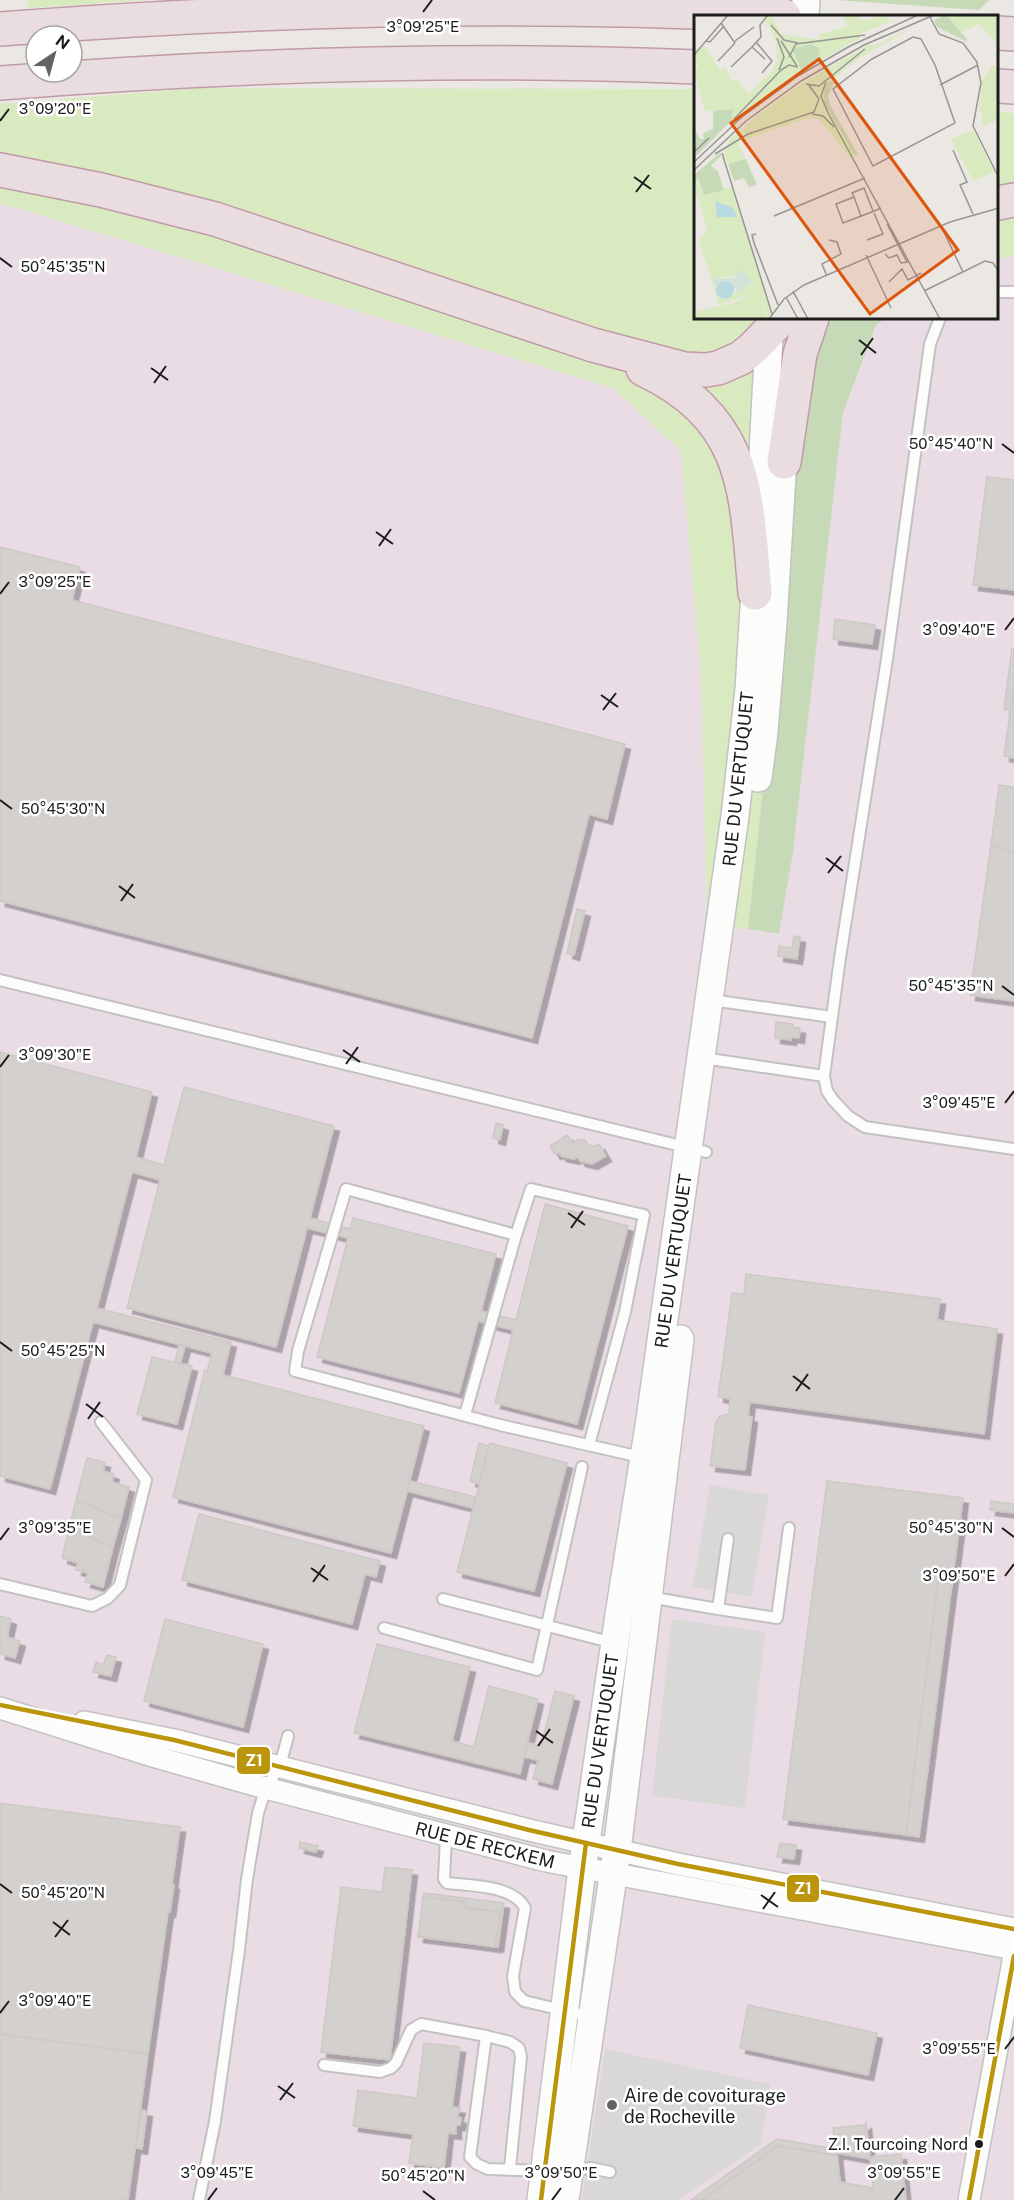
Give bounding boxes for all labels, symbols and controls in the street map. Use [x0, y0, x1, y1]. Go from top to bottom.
inset map [694, 15, 999, 320]
text: 3°09'25"E [387, 18, 459, 35]
north arrow [24, 24, 84, 84]
text: N [52, 31, 73, 54]
text: 3°09'20"E [19, 100, 91, 117]
text: 50°45'35"N [20, 258, 106, 275]
text: 50°45'40"N [909, 435, 993, 452]
text: 3°09'25"E [19, 573, 91, 590]
text: 3°09'40"E [923, 621, 995, 638]
street label: RUE DU VERTUQUET [718, 690, 758, 867]
text: 50°45'30"N [21, 800, 105, 817]
text: 50°45'35"N [908, 977, 994, 994]
text: 3°09'30"E [19, 1046, 91, 1063]
text: 3°09'45"E [922, 1094, 996, 1111]
street label: RUE DU VERTUQUET [650, 1172, 696, 1349]
text: 50°45'25"N [21, 1342, 105, 1359]
text: 3°09'35"E [18, 1519, 92, 1536]
text: 50°45'30"N [909, 1519, 993, 1536]
text: 3°09'50"E [922, 1567, 996, 1584]
street label: RUE DU VERTUQUET [577, 1652, 623, 1829]
line badge: Z1 [236, 1746, 271, 1775]
text: Z1 [245, 1751, 263, 1770]
street label: RUE DE RECKEM [413, 1817, 557, 1873]
line badge: Z1 [786, 1874, 820, 1903]
text: Z1 [794, 1879, 812, 1898]
text: 50°45'20"N [21, 1884, 105, 1901]
text: 3°09'40"E [19, 1992, 91, 2009]
text: 3°09'55"E [922, 2040, 996, 2057]
place label: Aire de covoiturage de Rocheville [624, 2085, 786, 2127]
marker: Aire de covoiturage de Rocheville [605, 2098, 619, 2112]
place label: Z.I. Tourcoing Nord [828, 2135, 968, 2154]
marker: Z.I. Tourcoing Nord [973, 2138, 985, 2150]
text: 3°09'45"E [180, 2164, 254, 2181]
text: 3°09'50"E [524, 2164, 598, 2181]
text: 3°09'55"E [867, 2164, 941, 2181]
text: 50°45'20"N [381, 2167, 465, 2184]

